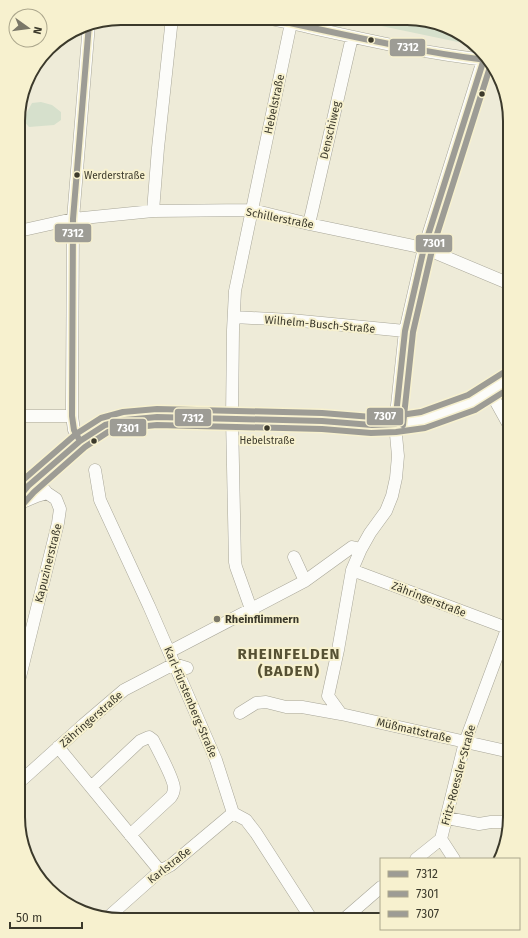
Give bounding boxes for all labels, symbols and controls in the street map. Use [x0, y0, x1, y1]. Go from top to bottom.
north arrow [8, 8, 48, 48]
text: N [30, 25, 44, 35]
unlabelled marker [366, 35, 376, 45]
line badge: 7312 [389, 38, 426, 57]
text: 7312 [397, 41, 419, 54]
street label: Hebelstraße [262, 73, 287, 135]
unlabelled marker [477, 89, 487, 99]
street label: Denschiweg [318, 100, 344, 160]
marker: Werderstraße [72, 170, 82, 180]
place label: Werderstraße [84, 170, 145, 182]
street label: Schillerstraße [245, 206, 315, 231]
line badge: 7312 [54, 223, 92, 243]
text: 7312 [62, 227, 84, 240]
line badge: 7301 [415, 234, 453, 253]
text: 7301 [423, 237, 445, 250]
street label: Wilhelm-Busch-Straße [264, 313, 376, 336]
line badge: 7307 [366, 407, 404, 426]
line badge: 7312 [174, 408, 212, 427]
text: 7307 [374, 410, 396, 423]
text: 7312 [182, 412, 204, 425]
line badge: 7301 [109, 418, 147, 437]
text: 7301 [117, 422, 139, 435]
marker: Hebelstraße [262, 423, 272, 433]
place label: Hebelstraße [239, 435, 295, 447]
unlabelled marker [89, 436, 99, 446]
street label: Kapuzinerstraße [32, 522, 65, 604]
street label: Zähringerstraße [390, 579, 468, 620]
place label: Rheinflimmern [225, 613, 299, 626]
marker: Rheinflimmern [212, 614, 222, 624]
street label: Karl-Fürstenberg-Straße [161, 645, 220, 760]
district label: RHEINFELDEN (BADEN) [238, 645, 340, 680]
street label: Zähringerstraße [57, 689, 125, 750]
street label: Müßmattstraße [375, 716, 453, 745]
street label: Fritz-Roessler-Straße [439, 723, 478, 827]
street label: Karlstraße [145, 844, 194, 886]
legend [380, 858, 520, 930]
text: 7312 [416, 867, 438, 881]
text: 7301 [416, 887, 439, 901]
scale bar [10, 904, 82, 930]
text: 7307 [416, 907, 439, 921]
text: 50 m [16, 911, 42, 925]

